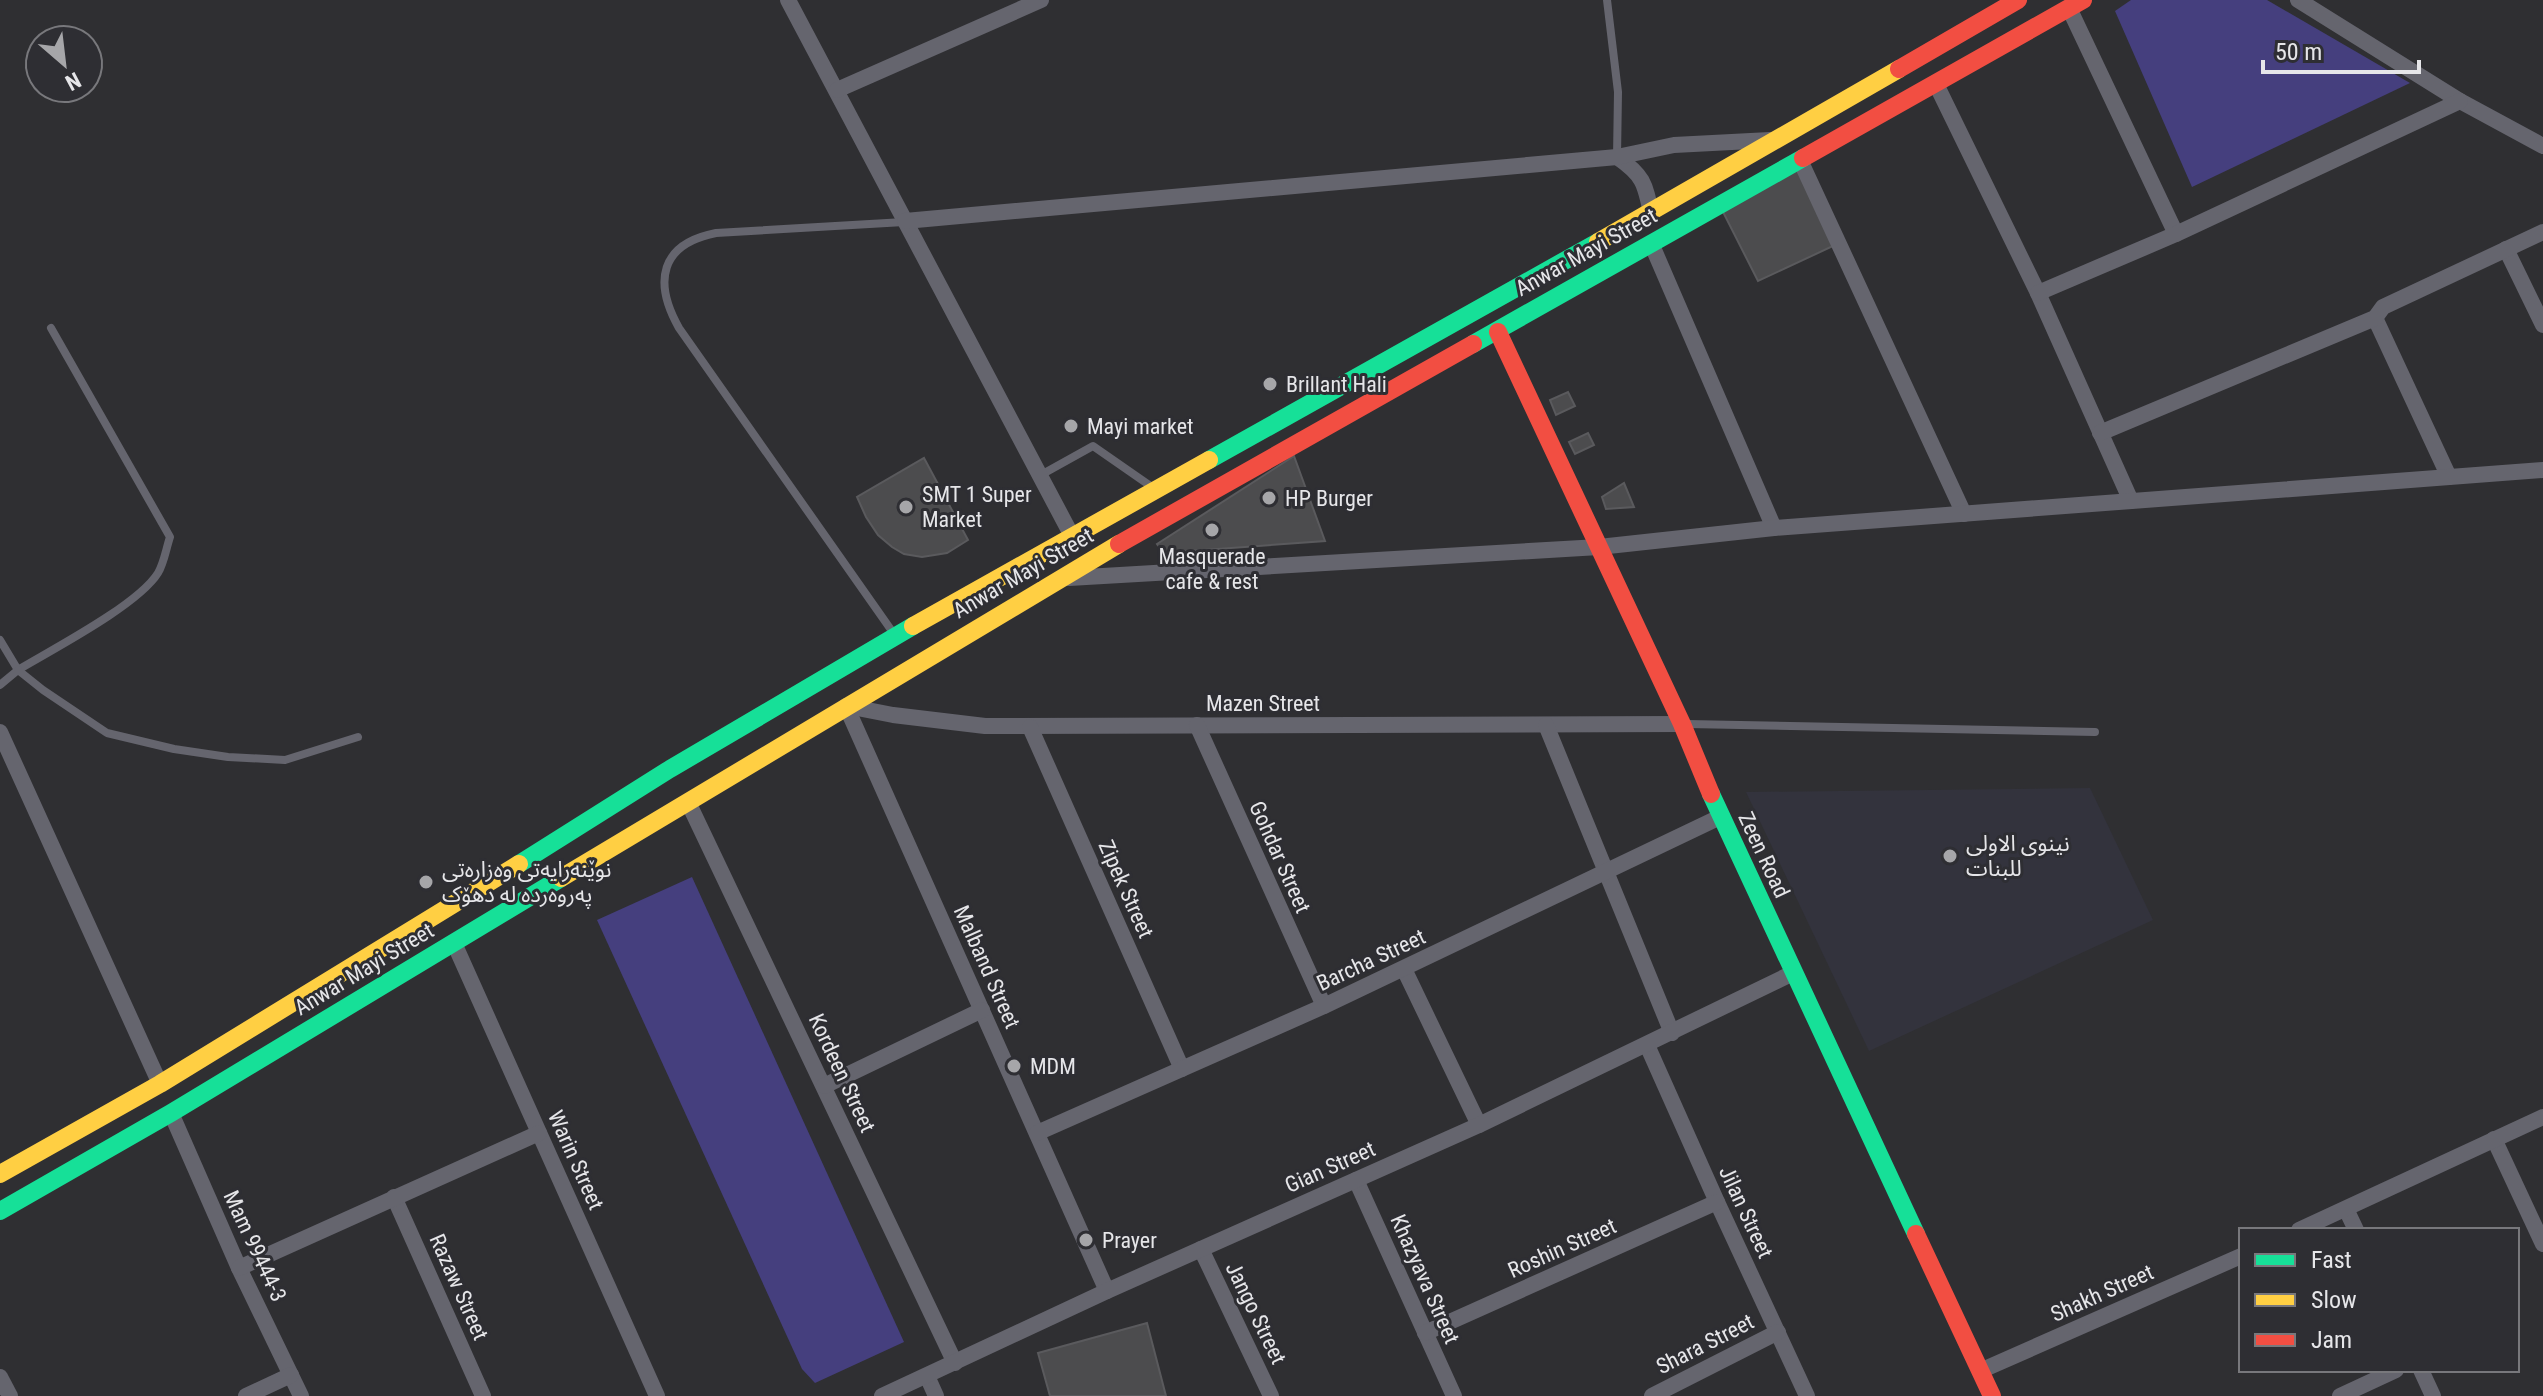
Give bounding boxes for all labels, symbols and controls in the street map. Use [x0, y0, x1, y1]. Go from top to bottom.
north arrow [24, 24, 104, 104]
scale bar [2263, 24, 2419, 74]
text: 50 m [2275, 38, 2322, 66]
text: N [61, 67, 85, 95]
street label: Anwar Mayi Street [1511, 203, 1661, 301]
place label: Brillant Hali [1286, 372, 1387, 397]
marker: Brillant Hali [1261, 375, 1279, 393]
place label: Mayi market [1087, 414, 1194, 439]
marker: Mayi market [1062, 417, 1080, 435]
place label: SMT 1 Super Market [922, 482, 1032, 532]
place label: HP Burger [1285, 486, 1373, 511]
marker: HP Burger [1260, 489, 1278, 507]
marker: SMT 1 Super Market [897, 498, 915, 516]
marker: Masquerade cafe & rest [1203, 521, 1221, 539]
street label: Anwar Mayi Street [948, 523, 1098, 623]
place label: Masquerade cafe & rest [1158, 544, 1266, 594]
street label: Mazen Street [1206, 691, 1320, 716]
street label: Gohdar Street [1244, 797, 1316, 917]
street label: Zeen Road [1733, 808, 1795, 902]
place label: نينوى الاولى للبنات [1966, 831, 2070, 881]
street label: Zipek Street [1093, 836, 1159, 942]
marker: نينوى الاولى للبنات [1941, 847, 1959, 865]
place label: نوێنەرایەتی وەزارەتی پەروەردە لە دهۆک [442, 857, 611, 909]
marker: نوێنەرایەتی وەزارەتی پەروەردە لە دهۆک [417, 873, 435, 891]
street label: Malband Street [949, 902, 1025, 1032]
street label: Anwar Mayi Street [290, 918, 438, 1020]
street label: Barcha Street [1313, 924, 1429, 996]
street label: Kordeen Street [804, 1010, 880, 1136]
place label: MDM [1030, 1054, 1076, 1079]
marker: MDM [1005, 1057, 1023, 1075]
street label: Warin Street [543, 1107, 609, 1213]
street label: Gian Street [1281, 1136, 1379, 1198]
street label: Jilan Street [1714, 1162, 1778, 1262]
street label: Mam 99444-3 [218, 1187, 292, 1305]
street label: Khazyava Street [1385, 1211, 1465, 1347]
street label: Roshin Street [1504, 1213, 1620, 1283]
place label: Prayer [1102, 1228, 1157, 1253]
legend [2239, 1228, 2519, 1372]
street label: Razaw Street [425, 1230, 493, 1344]
marker: Prayer [1077, 1231, 1095, 1249]
text: Fast [2311, 1246, 2352, 1274]
street label: Jango Street [1221, 1258, 1291, 1368]
street label: Shakh Street [2047, 1259, 2157, 1327]
text: Slow [2311, 1286, 2357, 1314]
street label: Shara Street [1652, 1309, 1758, 1379]
text: Jam [2311, 1326, 2352, 1354]

